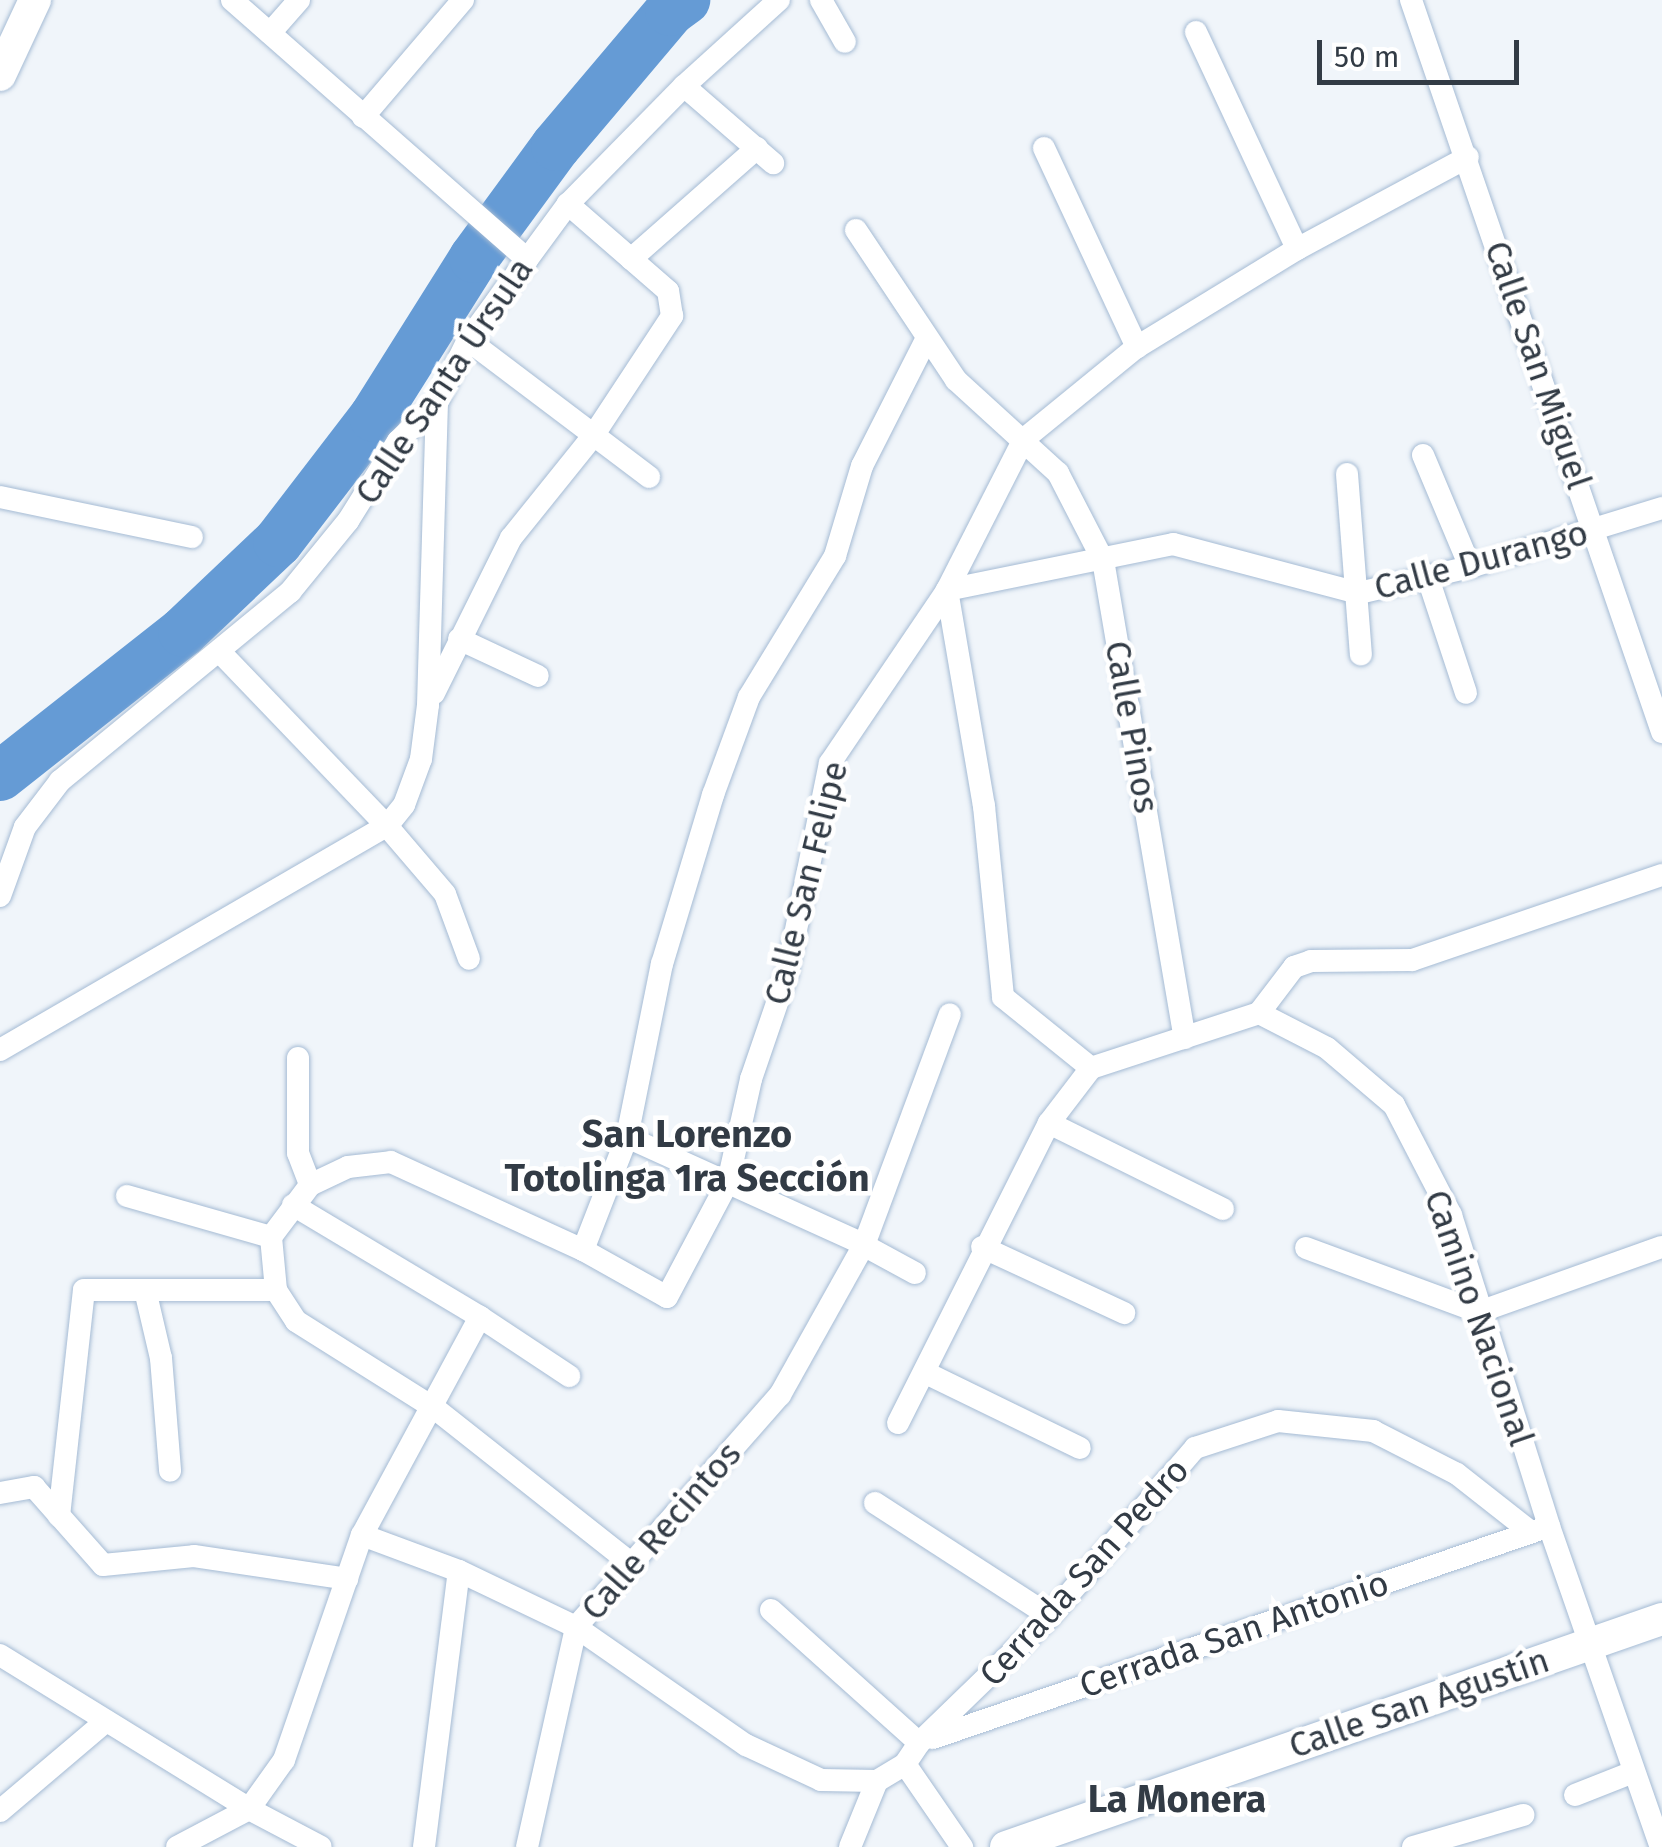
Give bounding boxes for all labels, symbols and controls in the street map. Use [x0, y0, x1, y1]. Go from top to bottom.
scale bar [1322, 20, 1524, 82]
text: 50 m [1334, 39, 1399, 75]
street label: Calle San Miguel [1476, 236, 1600, 494]
street label: Calle Santa Úrsula [346, 250, 542, 512]
street label: Calle Durango [1370, 511, 1592, 609]
street label: Calle Pinos [1096, 638, 1168, 816]
street label: Calle San Felipe [755, 757, 857, 1009]
district label: San Lorenzo Totolinga 1ra Sección [504, 1112, 870, 1202]
street label: Camino Nacional [1416, 1185, 1542, 1451]
street label: Calle Recintos [572, 1433, 750, 1629]
street label: Cerrada San Pedro [971, 1449, 1197, 1695]
street label: Cerrada San Antonio [1074, 1561, 1394, 1707]
street label: Calle San Agustín [1283, 1639, 1555, 1767]
district label: La Monera [1088, 1777, 1266, 1823]

